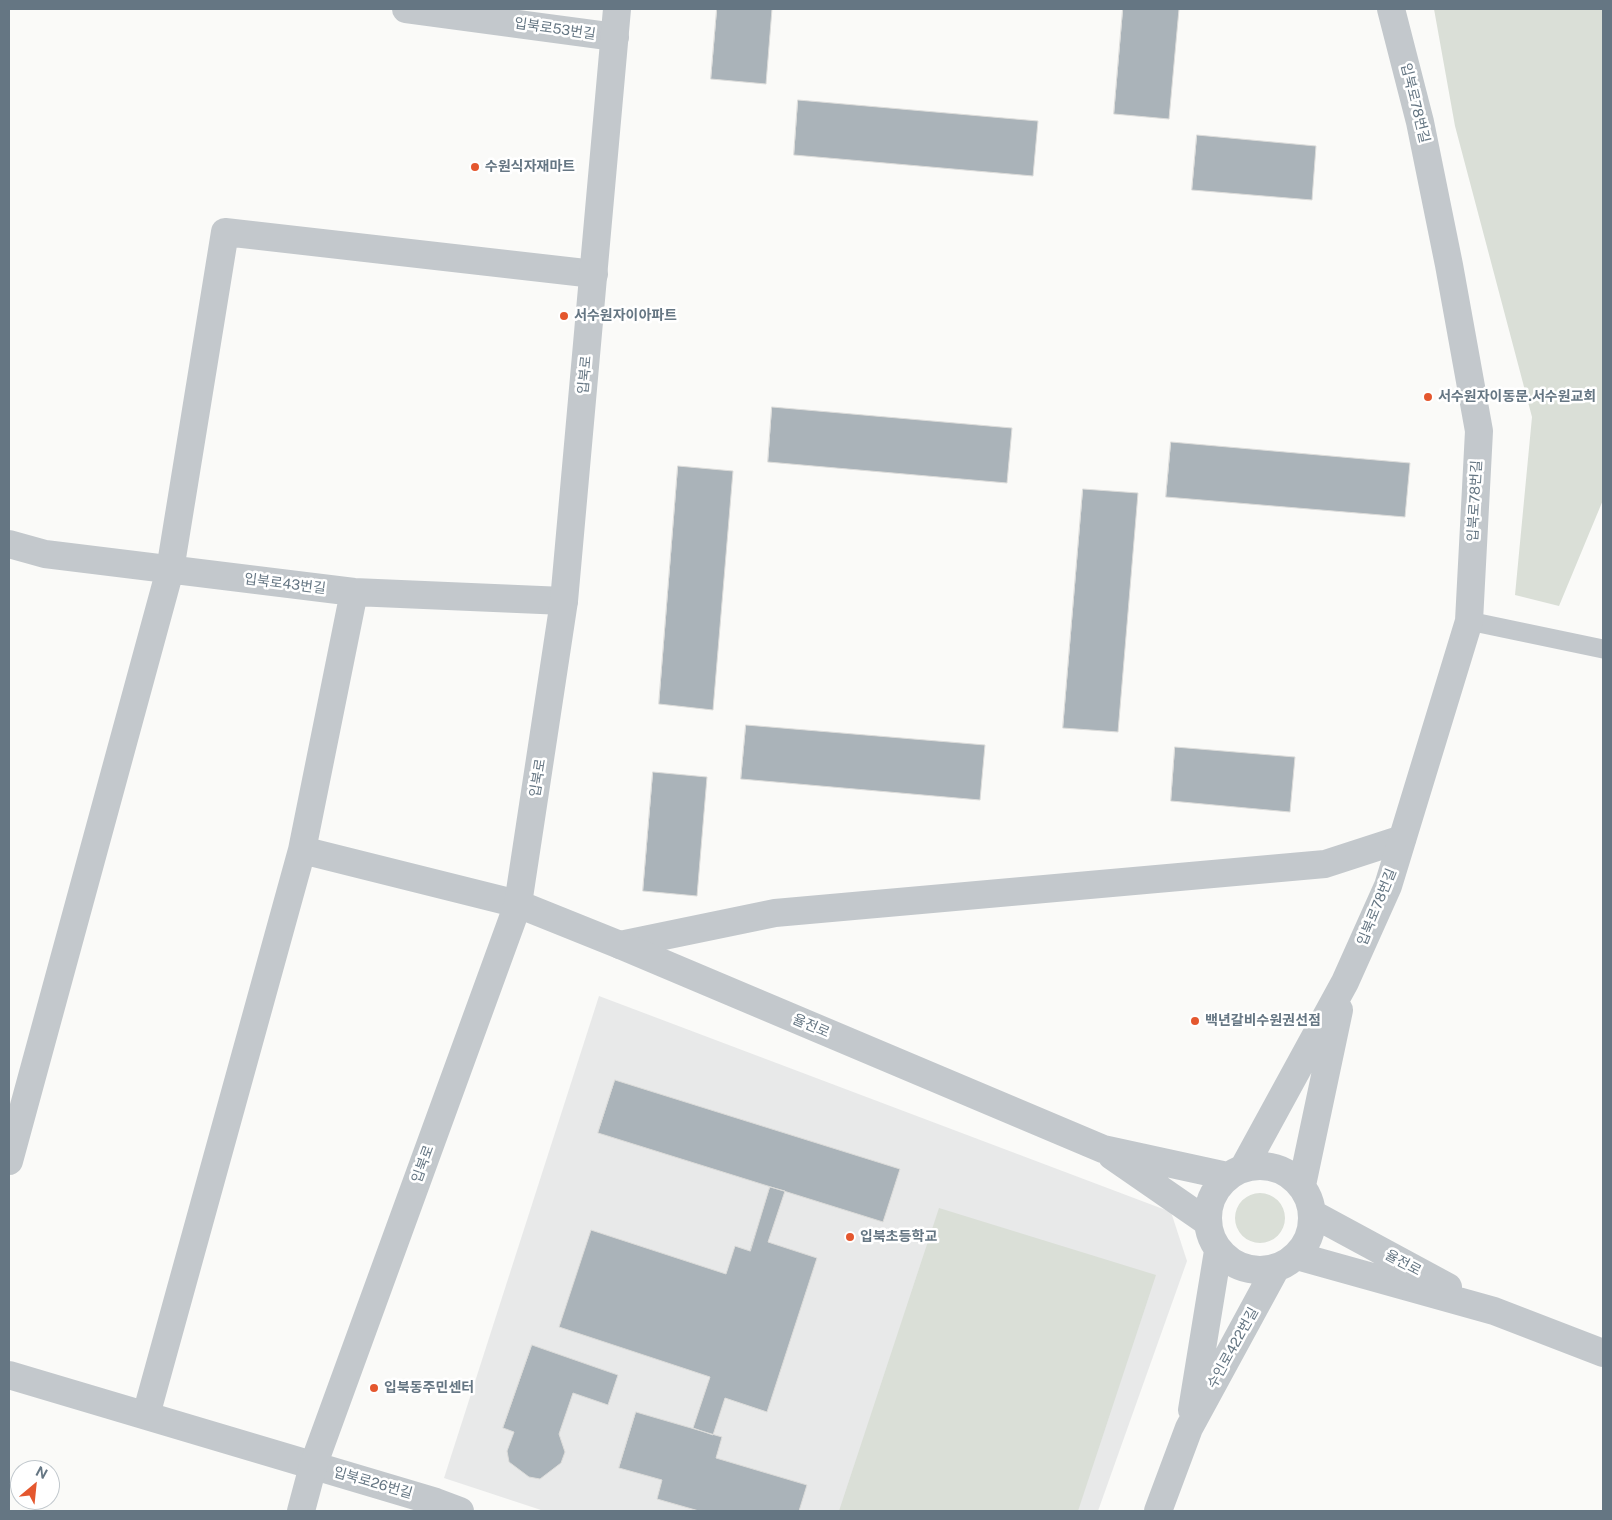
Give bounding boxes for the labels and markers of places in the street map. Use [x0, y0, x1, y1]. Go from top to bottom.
place label: 수원식자재마트 [485, 159, 575, 175]
marker: 수원식자재마트 [469, 161, 481, 173]
place label: 서수원자이아파트 [574, 308, 677, 324]
marker: 서수원자이아파트 [558, 310, 570, 322]
place label: 서수원자이동문.서수원교회 [1438, 389, 1596, 405]
marker: 서수원자이동문.서수원교회 [1422, 391, 1434, 403]
place label: 백년갈비수원권선점 [1205, 1013, 1321, 1029]
marker: 백년갈비수원권선점 [1189, 1015, 1201, 1027]
place label: 입북초등학교 [860, 1229, 937, 1245]
marker: 입북초등학교 [844, 1231, 856, 1243]
place label: 입북동주민센터 [384, 1380, 474, 1396]
marker: 입북동주민센터 [368, 1382, 380, 1394]

